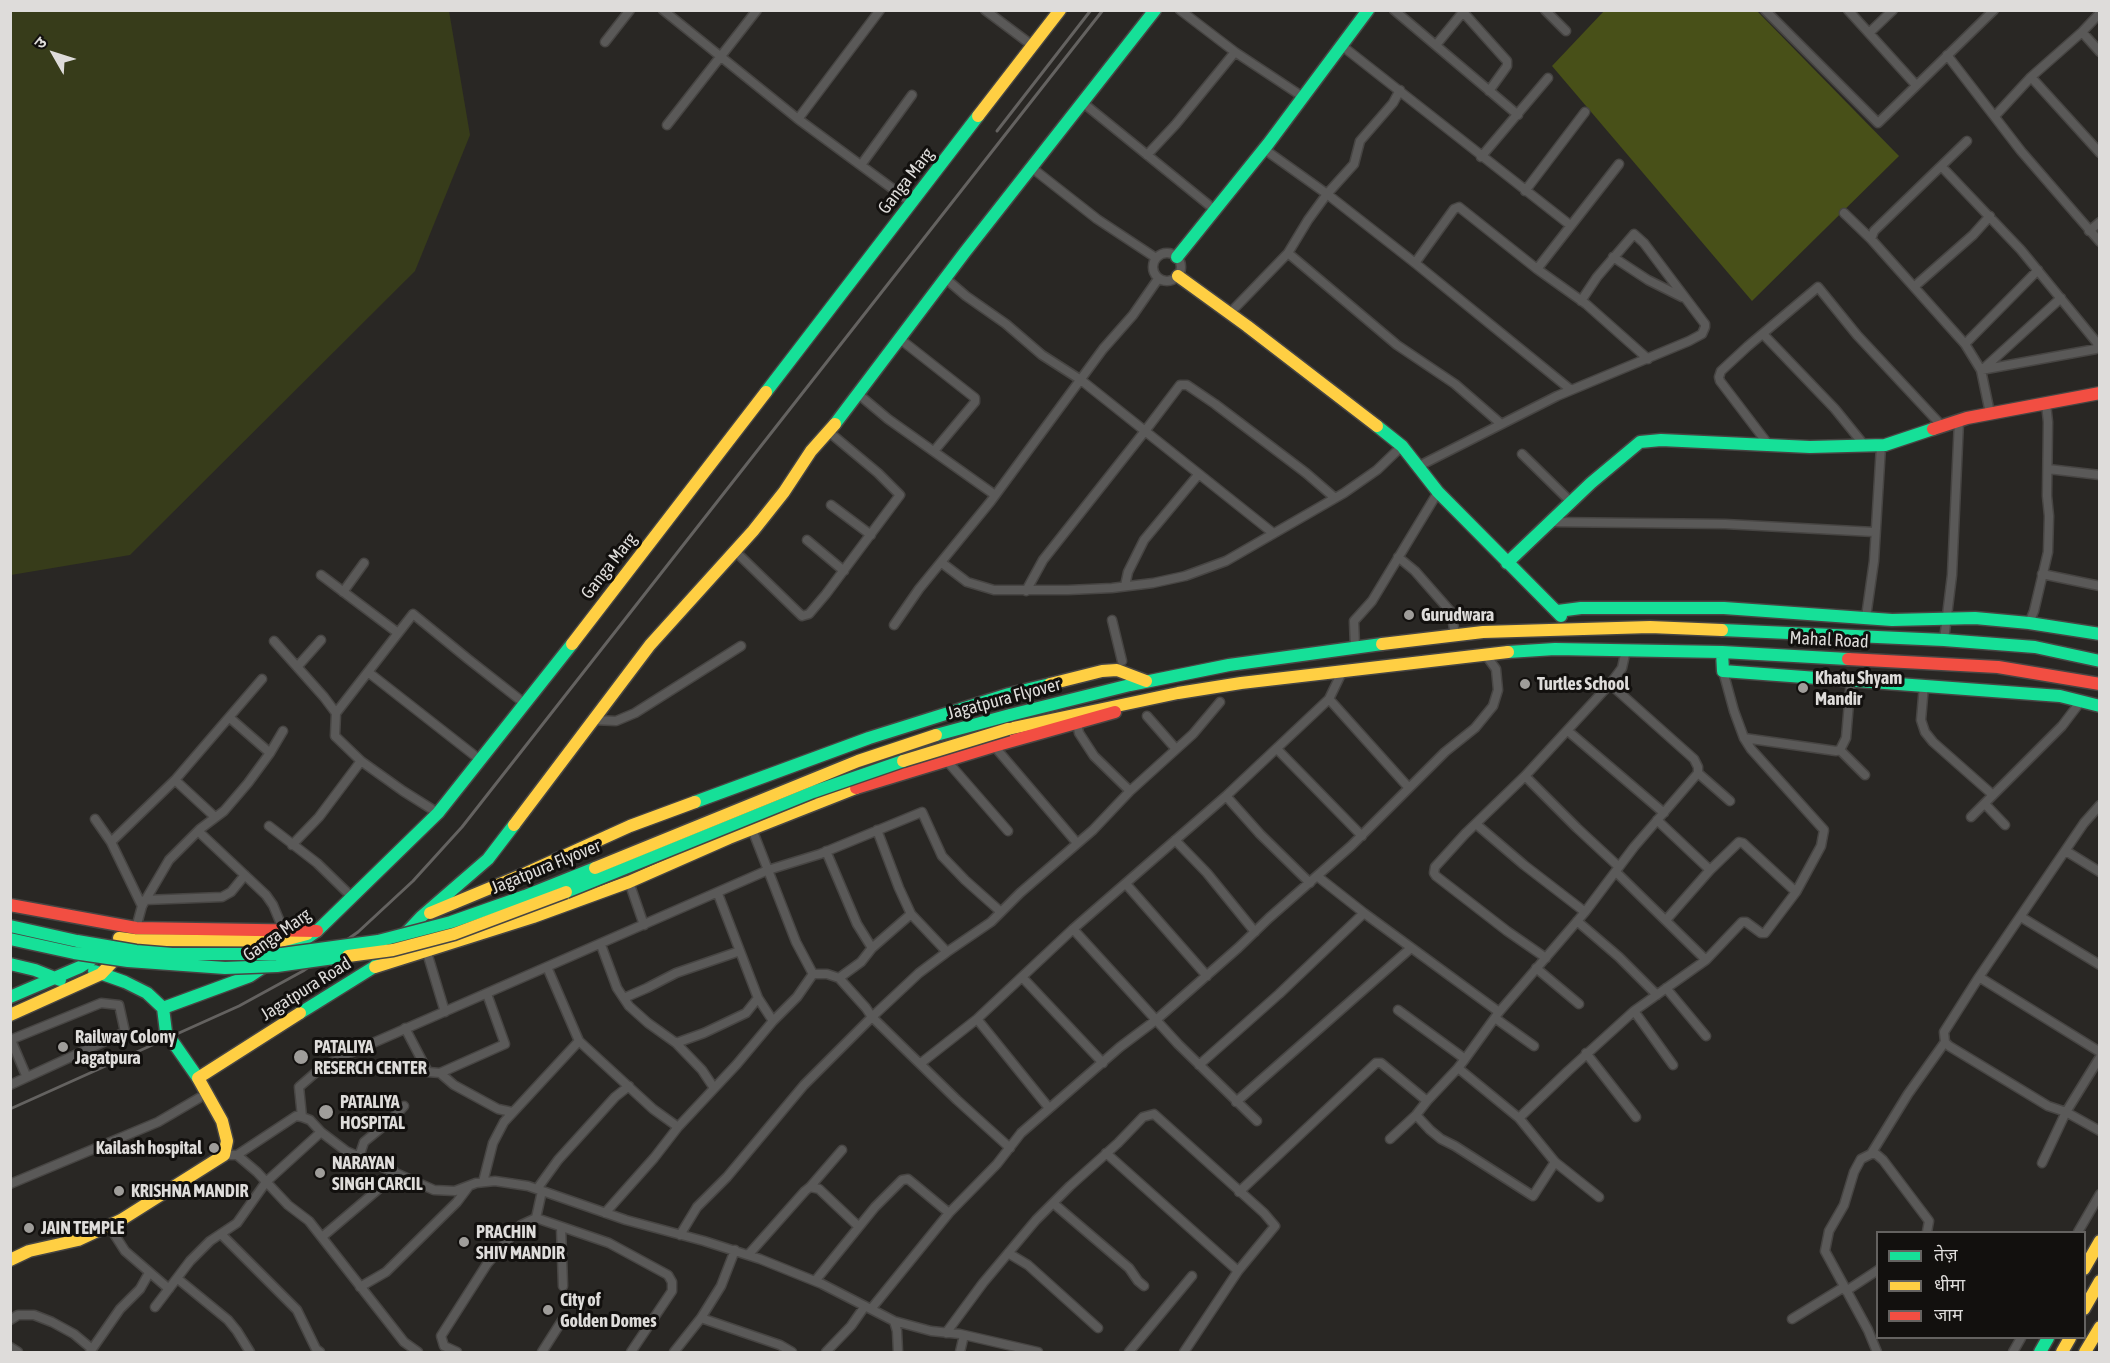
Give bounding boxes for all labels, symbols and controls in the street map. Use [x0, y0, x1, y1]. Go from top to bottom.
north arrow [24, 24, 84, 84]
text: उ [30, 33, 50, 52]
street label: Ganga Marg [874, 144, 938, 218]
street label: Ganga Marg [577, 529, 641, 603]
place label: Gurudwara [1421, 604, 1494, 626]
marker: Gurudwara [1402, 608, 1416, 622]
street label: Mahal Road [1789, 627, 1869, 653]
place label: Khatu Shyam Mandir [1815, 667, 1902, 710]
place label: Turtles School [1537, 673, 1629, 695]
street label: Jagatpura Flyover [945, 674, 1063, 724]
marker: Turtles School [1518, 677, 1532, 691]
marker: Khatu Shyam Mandir [1796, 681, 1810, 695]
street label: Jagatpura Flyover [488, 835, 604, 899]
street label: Ganga Marg [239, 904, 315, 966]
street label: Jagatpura Road [257, 953, 355, 1025]
place label: Railway Colony Jagatpura [75, 1026, 176, 1068]
place label: PATALIYA RESERCH CENTER [314, 1036, 427, 1078]
marker: Railway Colony Jagatpura [56, 1040, 70, 1054]
marker: PATALIYA RESERCH CENTER [292, 1048, 310, 1066]
place label: PATALIYA HOSPITAL [340, 1091, 405, 1134]
marker: PATALIYA HOSPITAL [317, 1103, 335, 1121]
place label: Kailash hospital [96, 1137, 202, 1159]
marker: Kailash hospital [207, 1141, 221, 1155]
place label: NARAYAN SINGH CARCIL [332, 1152, 423, 1194]
marker: NARAYAN SINGH CARCIL [313, 1166, 327, 1180]
place label: KRISHNA MANDIR [131, 1180, 249, 1202]
marker: KRISHNA MANDIR [112, 1184, 126, 1198]
place label: JAIN TEMPLE [41, 1217, 124, 1239]
marker: JAIN TEMPLE [22, 1221, 36, 1235]
place label: PRACHIN SHIV MANDIR [476, 1221, 565, 1264]
legend [1876, 1231, 2086, 1339]
marker: PRACHIN SHIV MANDIR [457, 1235, 471, 1249]
text: तेज़ [1934, 1244, 1958, 1265]
text: धीमा [1934, 1274, 1965, 1295]
place label: City of Golden Domes [560, 1289, 657, 1332]
marker: City of Golden Domes [541, 1303, 555, 1317]
text: जाम [1934, 1304, 1963, 1325]

